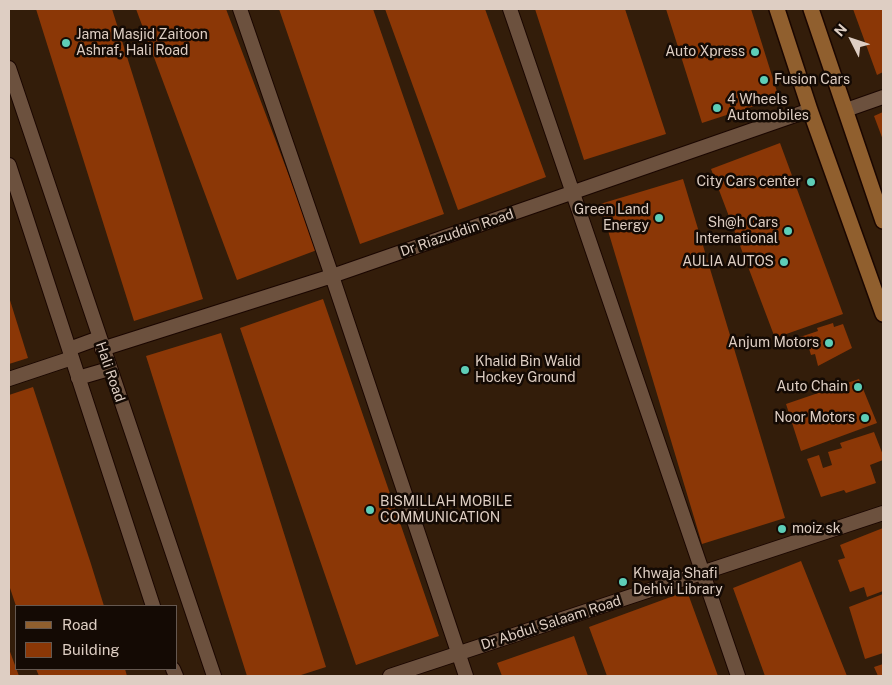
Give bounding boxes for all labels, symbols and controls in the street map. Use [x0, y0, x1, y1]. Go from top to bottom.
north arrow [827, 15, 877, 65]
text: N [831, 21, 850, 40]
place label: Jama Masjid Zaitoon Ashraf, Hali Road [76, 27, 208, 59]
marker: Jama Masjid Zaitoon Ashraf, Hali Road [60, 37, 72, 49]
place label: Auto Xpress [665, 44, 745, 60]
marker: Auto Xpress [749, 46, 761, 58]
place label: Fusion Cars [774, 72, 850, 88]
marker: Fusion Cars [758, 74, 770, 86]
place label: 4 Wheels Automobiles [727, 92, 809, 124]
marker: 4 Wheels Automobiles [711, 102, 723, 114]
place label: City Cars center [696, 174, 801, 190]
marker: City Cars center [805, 176, 817, 188]
place label: Green Land Energy [574, 202, 649, 234]
street label: Dr Riazuddin Road [398, 206, 516, 260]
marker: Green Land Energy [653, 212, 665, 224]
place label: Sh@h Cars International [695, 215, 778, 248]
marker: Sh@h Cars International [782, 225, 794, 237]
place label: AULIA AUTOS [682, 254, 774, 270]
marker: AULIA AUTOS [778, 256, 790, 268]
place label: Anjum Motors [728, 335, 819, 351]
marker: Anjum Motors [823, 337, 835, 349]
street label: Hali Road [92, 340, 128, 404]
place label: Khalid Bin Walid Hockey Ground [475, 354, 581, 387]
marker: Khalid Bin Walid Hockey Ground [459, 364, 471, 376]
place label: Auto Chain [776, 379, 848, 395]
marker: Auto Chain [852, 381, 864, 393]
place label: Noor Motors [774, 410, 855, 426]
marker: Noor Motors [859, 412, 871, 424]
place label: BISMILLAH MOBILE COMMUNICATION [380, 494, 512, 526]
marker: BISMILLAH MOBILE COMMUNICATION [364, 504, 376, 516]
place label: moiz sk [792, 521, 841, 537]
marker: moiz sk [776, 523, 788, 535]
place label: Khwaja Shafi Dehlvi Library [633, 566, 723, 598]
marker: Khwaja Shafi Dehlvi Library [617, 576, 629, 588]
street label: Dr Abdul Salaam Road [479, 592, 623, 654]
legend [15, 605, 178, 670]
text: Road [62, 616, 98, 633]
text: Building [62, 641, 120, 658]

